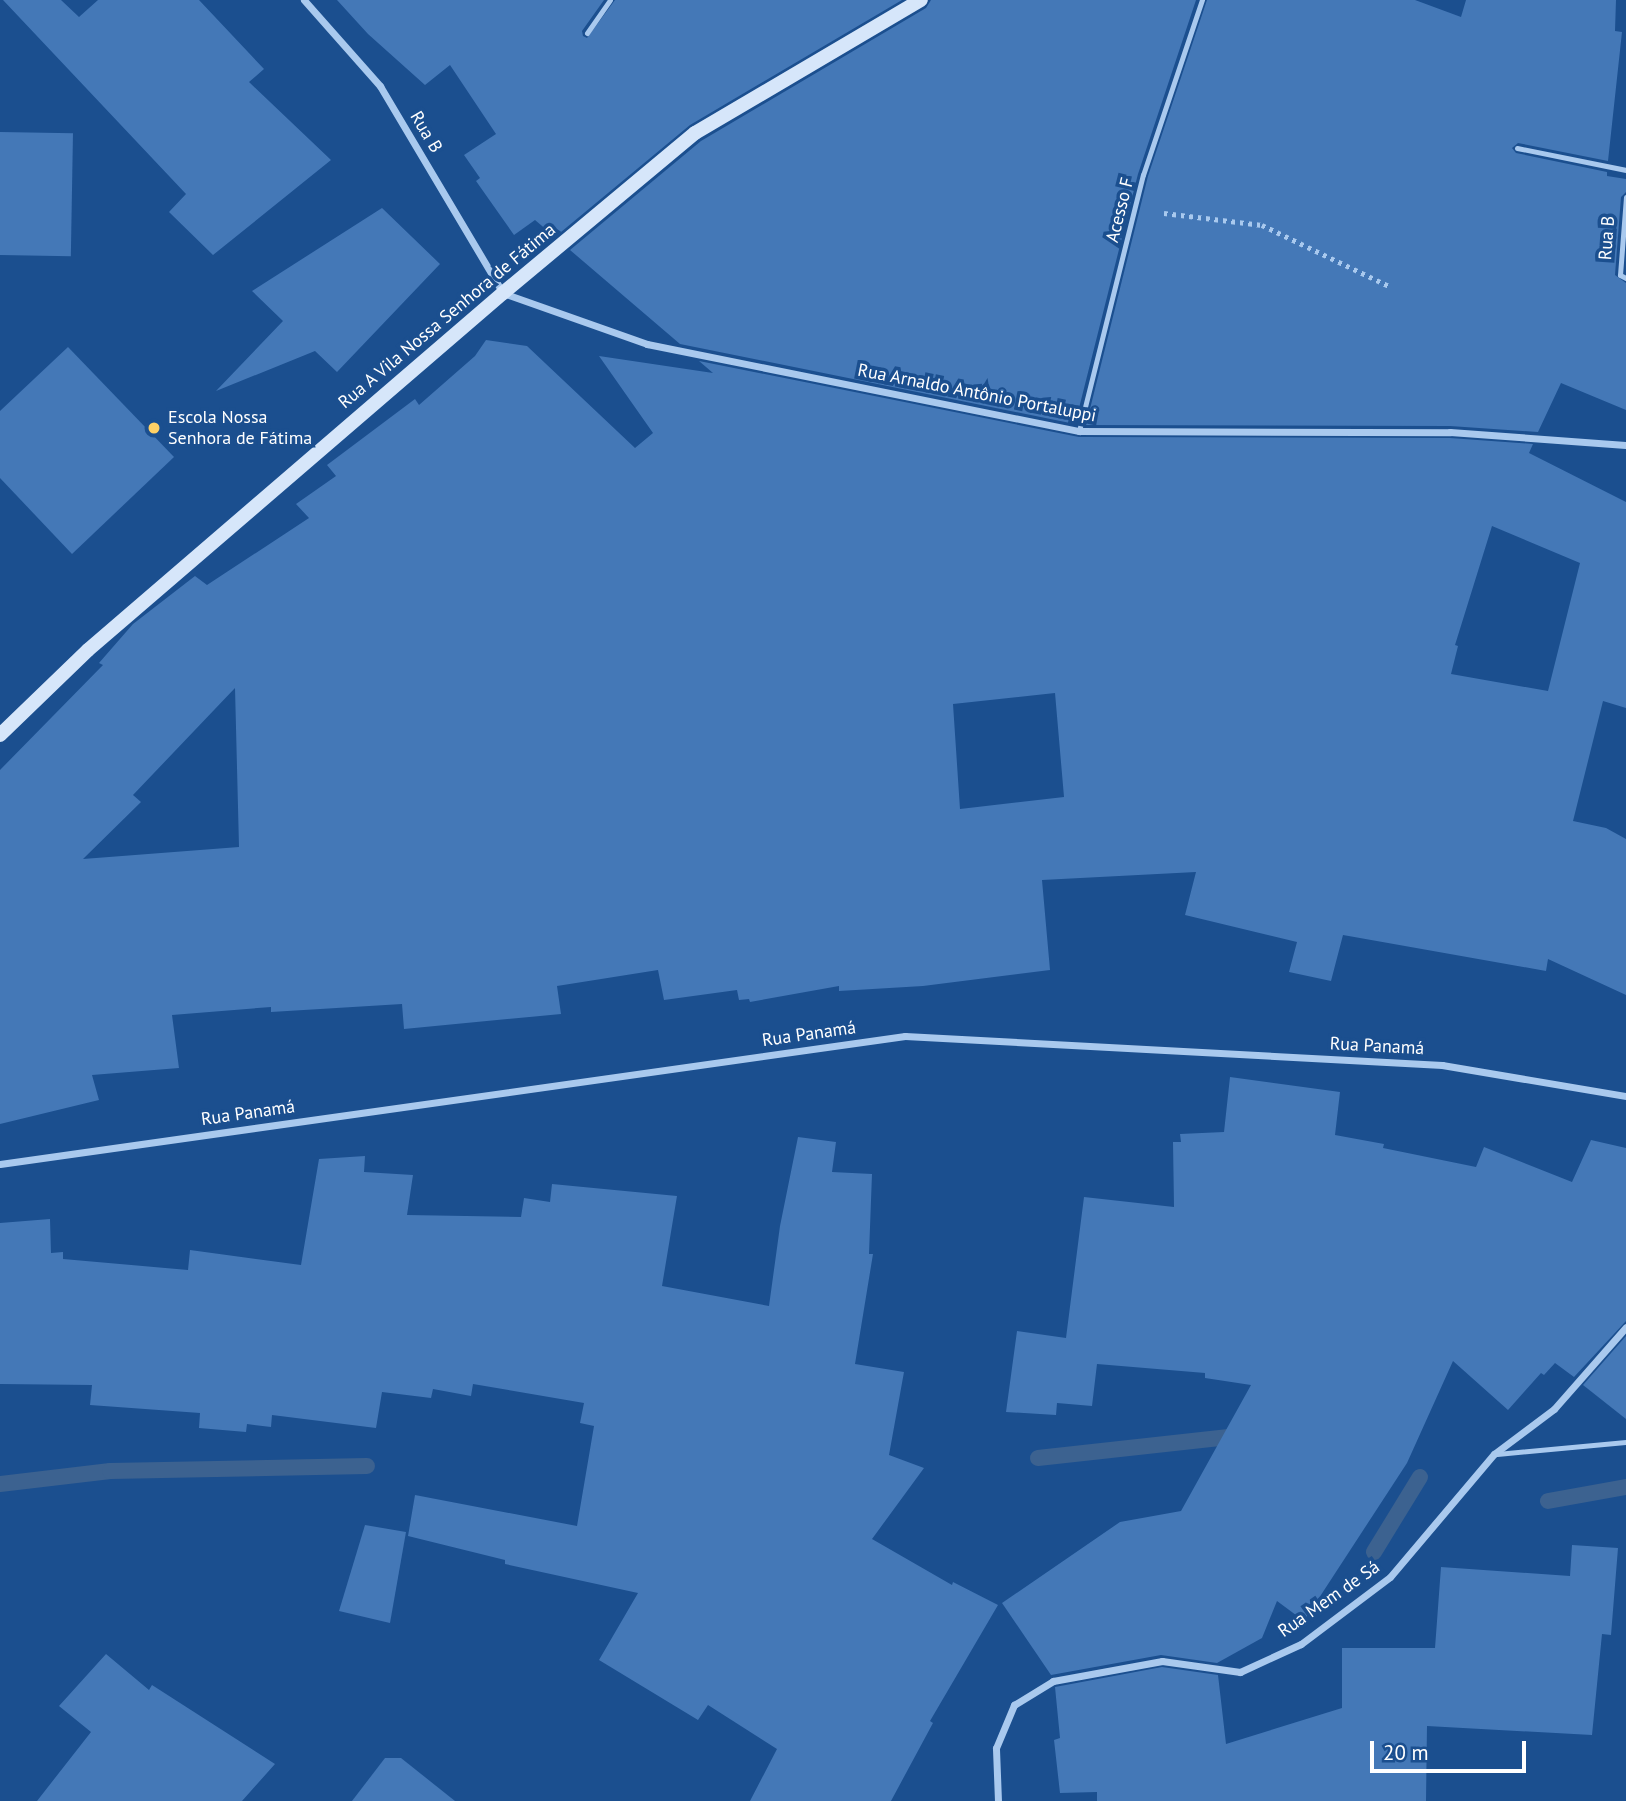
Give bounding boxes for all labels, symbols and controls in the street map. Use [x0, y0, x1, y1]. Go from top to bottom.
street label: Rua B [405, 107, 447, 157]
street label: Acesso F [1102, 175, 1138, 245]
street label: Rua B [1595, 215, 1619, 261]
street label: Rua A Vila Nossa Senhora de Fátima [333, 218, 561, 414]
street label: Rua Arnaldo Antônio Portaluppi [855, 359, 1099, 427]
place label: Escola Nossa Senhora de Fátima [168, 407, 312, 450]
marker: Escola Nossa Senhora de Fátima [146, 420, 162, 436]
street label: Rua Panamá [761, 1017, 857, 1051]
street label: Rua Panamá [1329, 1033, 1425, 1059]
street label: Rua Panamá [200, 1096, 296, 1130]
street label: Rua Mem de Sá [1274, 1556, 1384, 1642]
scale bar [1374, 1728, 1530, 1772]
text: 20 m [1383, 1739, 1429, 1766]

